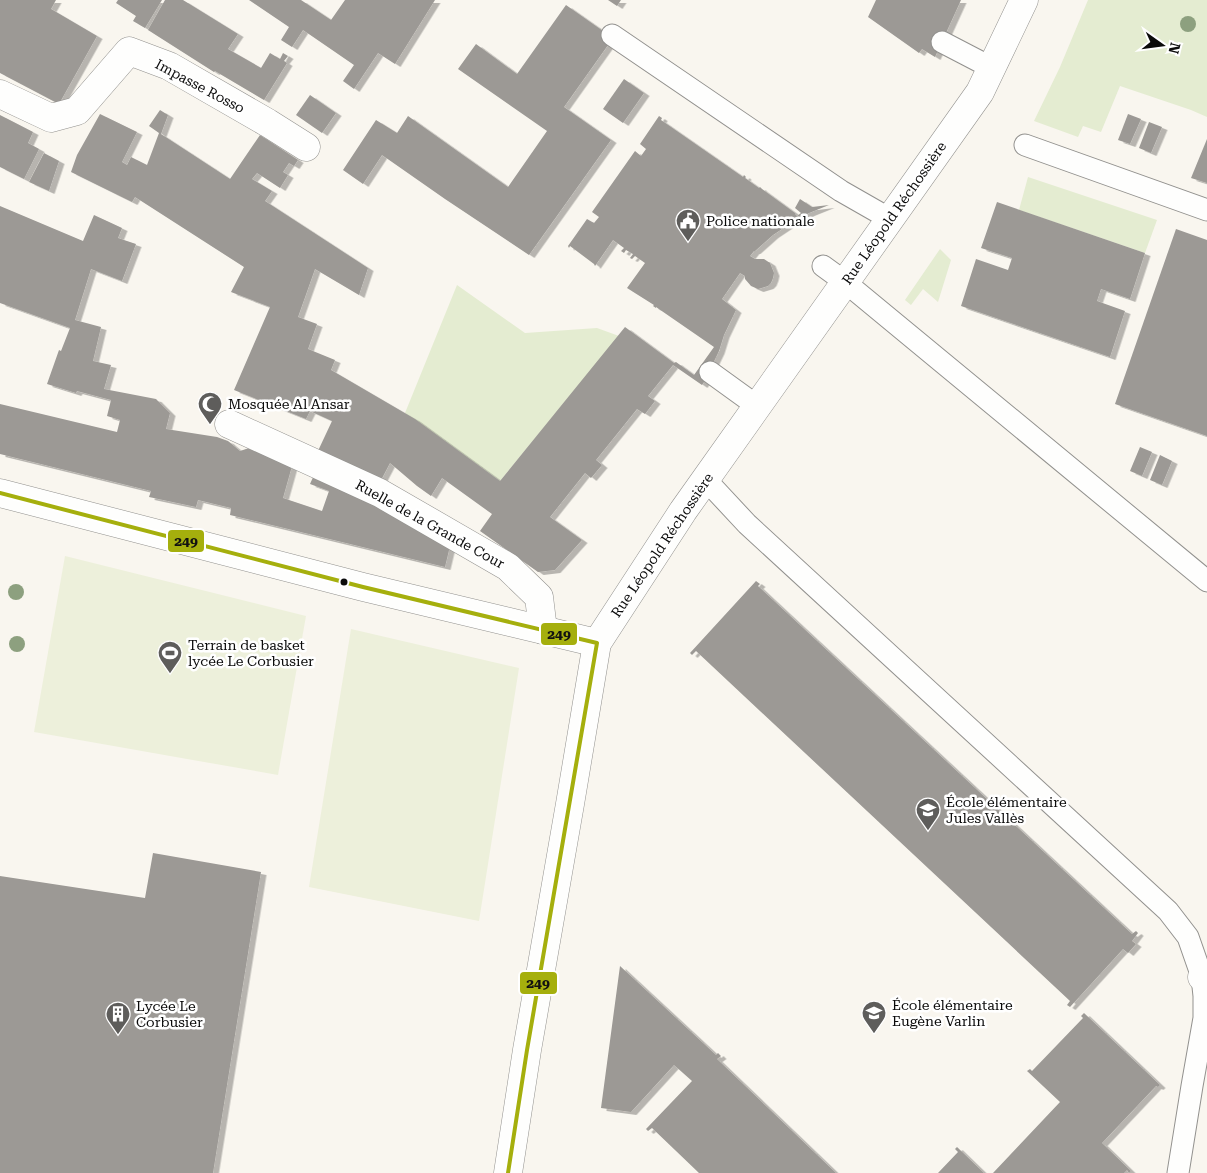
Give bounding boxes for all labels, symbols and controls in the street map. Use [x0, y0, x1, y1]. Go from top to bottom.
north arrow [1137, 20, 1187, 70]
text: N [1165, 41, 1184, 56]
street label: Impasse Rosso [153, 56, 247, 116]
street label: Rue Léopold Réchossière [839, 138, 950, 287]
public building icon: Police nationale [675, 208, 701, 242]
place label: Police nationale [706, 213, 815, 229]
mosque icon: Mosquée Al Ansar [197, 391, 223, 425]
place label: Mosquée Al Ansar [228, 396, 350, 412]
street label: Rue Léopold Réchossière [608, 470, 716, 620]
street label: Ruelle de la Grande Cour [353, 476, 507, 572]
line badge: 249 [167, 529, 205, 553]
text: 249 [174, 533, 198, 549]
unlabelled marker [339, 577, 349, 587]
line badge: 249 [540, 622, 578, 646]
text: 249 [547, 626, 571, 642]
place label: Terrain de basket lycée Le Corbusier [188, 637, 314, 669]
sports icon: Terrain de basket lycée Le Corbusier [157, 640, 183, 674]
place label: École élémentaire Jules Vallès [946, 794, 1067, 826]
school or university icon: École élémentaire Jules Vallès [915, 797, 941, 831]
line badge: 249 [519, 971, 558, 995]
text: 249 [526, 975, 550, 991]
place label: École élémentaire Eugène Varlin [892, 997, 1013, 1029]
place label: Lycée Le Corbusier [136, 998, 203, 1030]
school or university icon: École élémentaire Eugène Varlin [861, 1000, 887, 1034]
building icon: Lycée Le Corbusier [105, 1001, 131, 1035]

